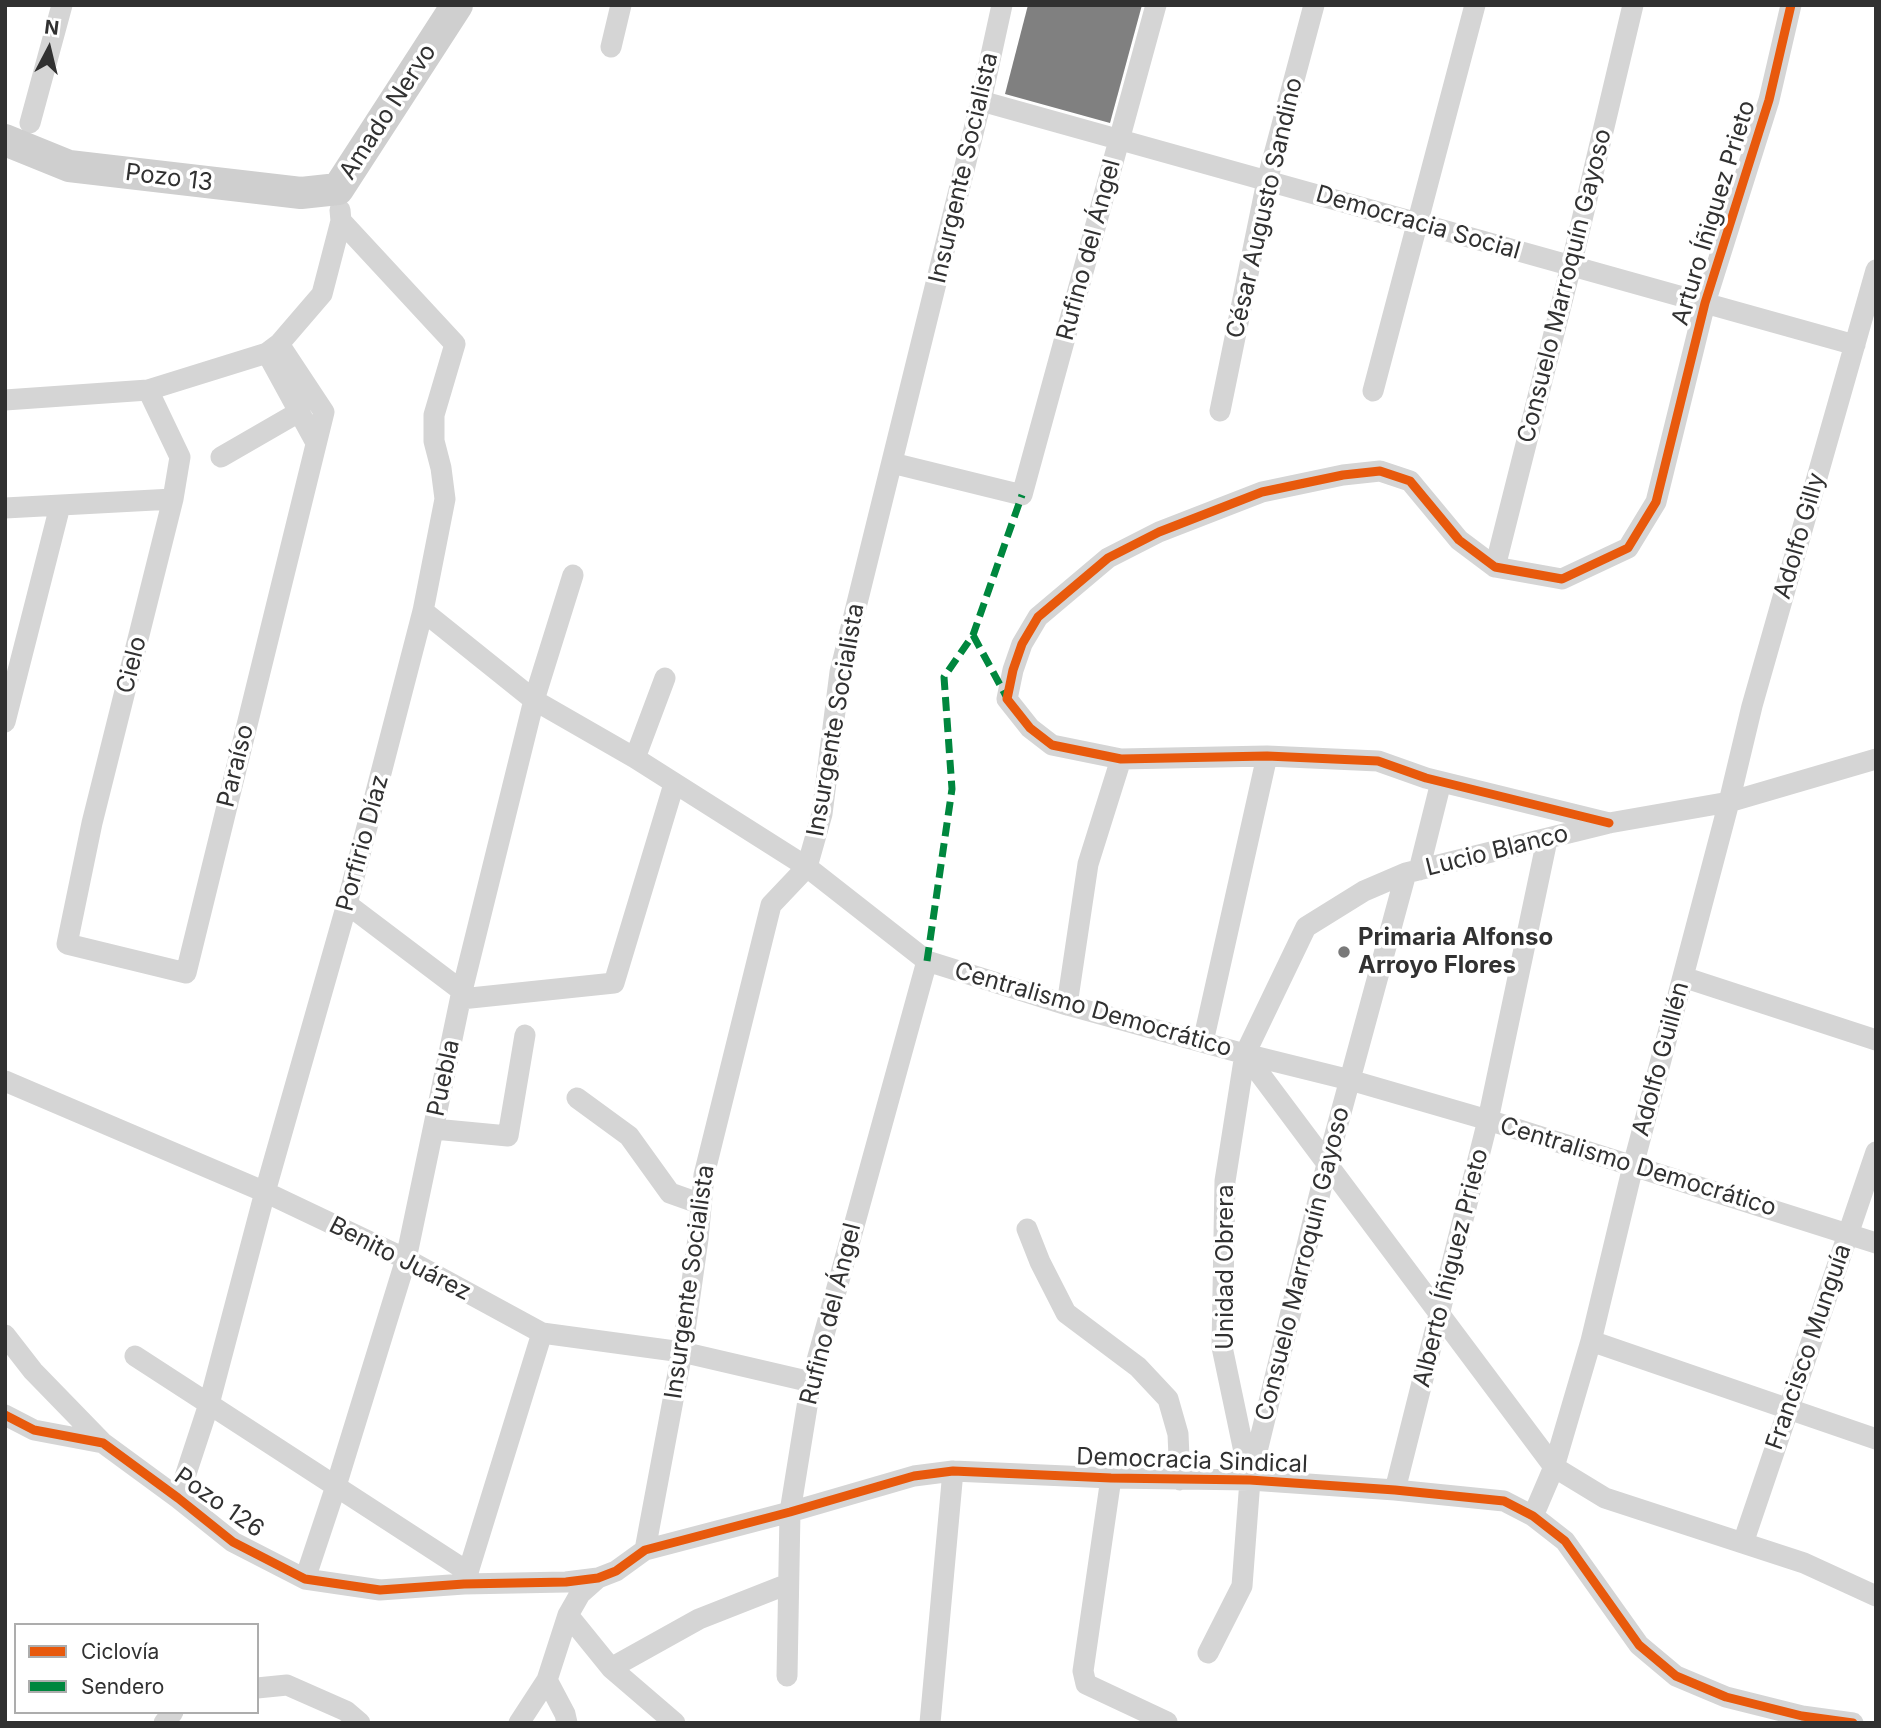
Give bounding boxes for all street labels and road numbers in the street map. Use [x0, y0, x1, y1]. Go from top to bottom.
street label: Amado Nervo [333, 39, 443, 185]
street label: Insurgente Socialista [923, 50, 1005, 286]
street label: César Augusto Sandino [1221, 75, 1309, 341]
street label: Arturo Íñiguez Prieto [1666, 97, 1762, 329]
street label: Consuelo Marroquín Gayoso [1512, 126, 1618, 446]
street label: Rufino del Ángel [1051, 156, 1127, 344]
street label: Pozo 13 [124, 158, 214, 198]
street label: Democracia Social [1312, 180, 1524, 266]
street label: Adolfo Gilly [1768, 470, 1832, 602]
street label: Insurgente Socialista [801, 601, 871, 839]
street label: Cielo [111, 634, 153, 696]
street label: Paraíso [212, 722, 260, 810]
street label: Porfirio Díaz [331, 772, 395, 914]
street label: Lucio Blanco [1423, 819, 1571, 883]
street label: Centralismo Democrático [951, 957, 1235, 1063]
street label: Adolfo Guillén [1627, 979, 1695, 1139]
street label: Puebla [422, 1037, 466, 1119]
street label: Consuelo Marroquín Gayoso [1250, 1104, 1356, 1424]
street label: Centralismo Democrático [1496, 1111, 1780, 1223]
street label: Alberto Íñiguez Prieto [1407, 1146, 1495, 1390]
street label: Insurgente Socialista [659, 1163, 721, 1401]
street label: Unidad Obrera [1212, 1184, 1240, 1350]
street label: Benito Juárez [324, 1211, 476, 1307]
street label: Rufino del Ángel [795, 1220, 867, 1408]
street label: Francisco Munguía [1760, 1240, 1858, 1454]
street label: Democracia Sindical [1076, 1443, 1308, 1479]
street label: Pozo 126 [169, 1462, 269, 1544]

